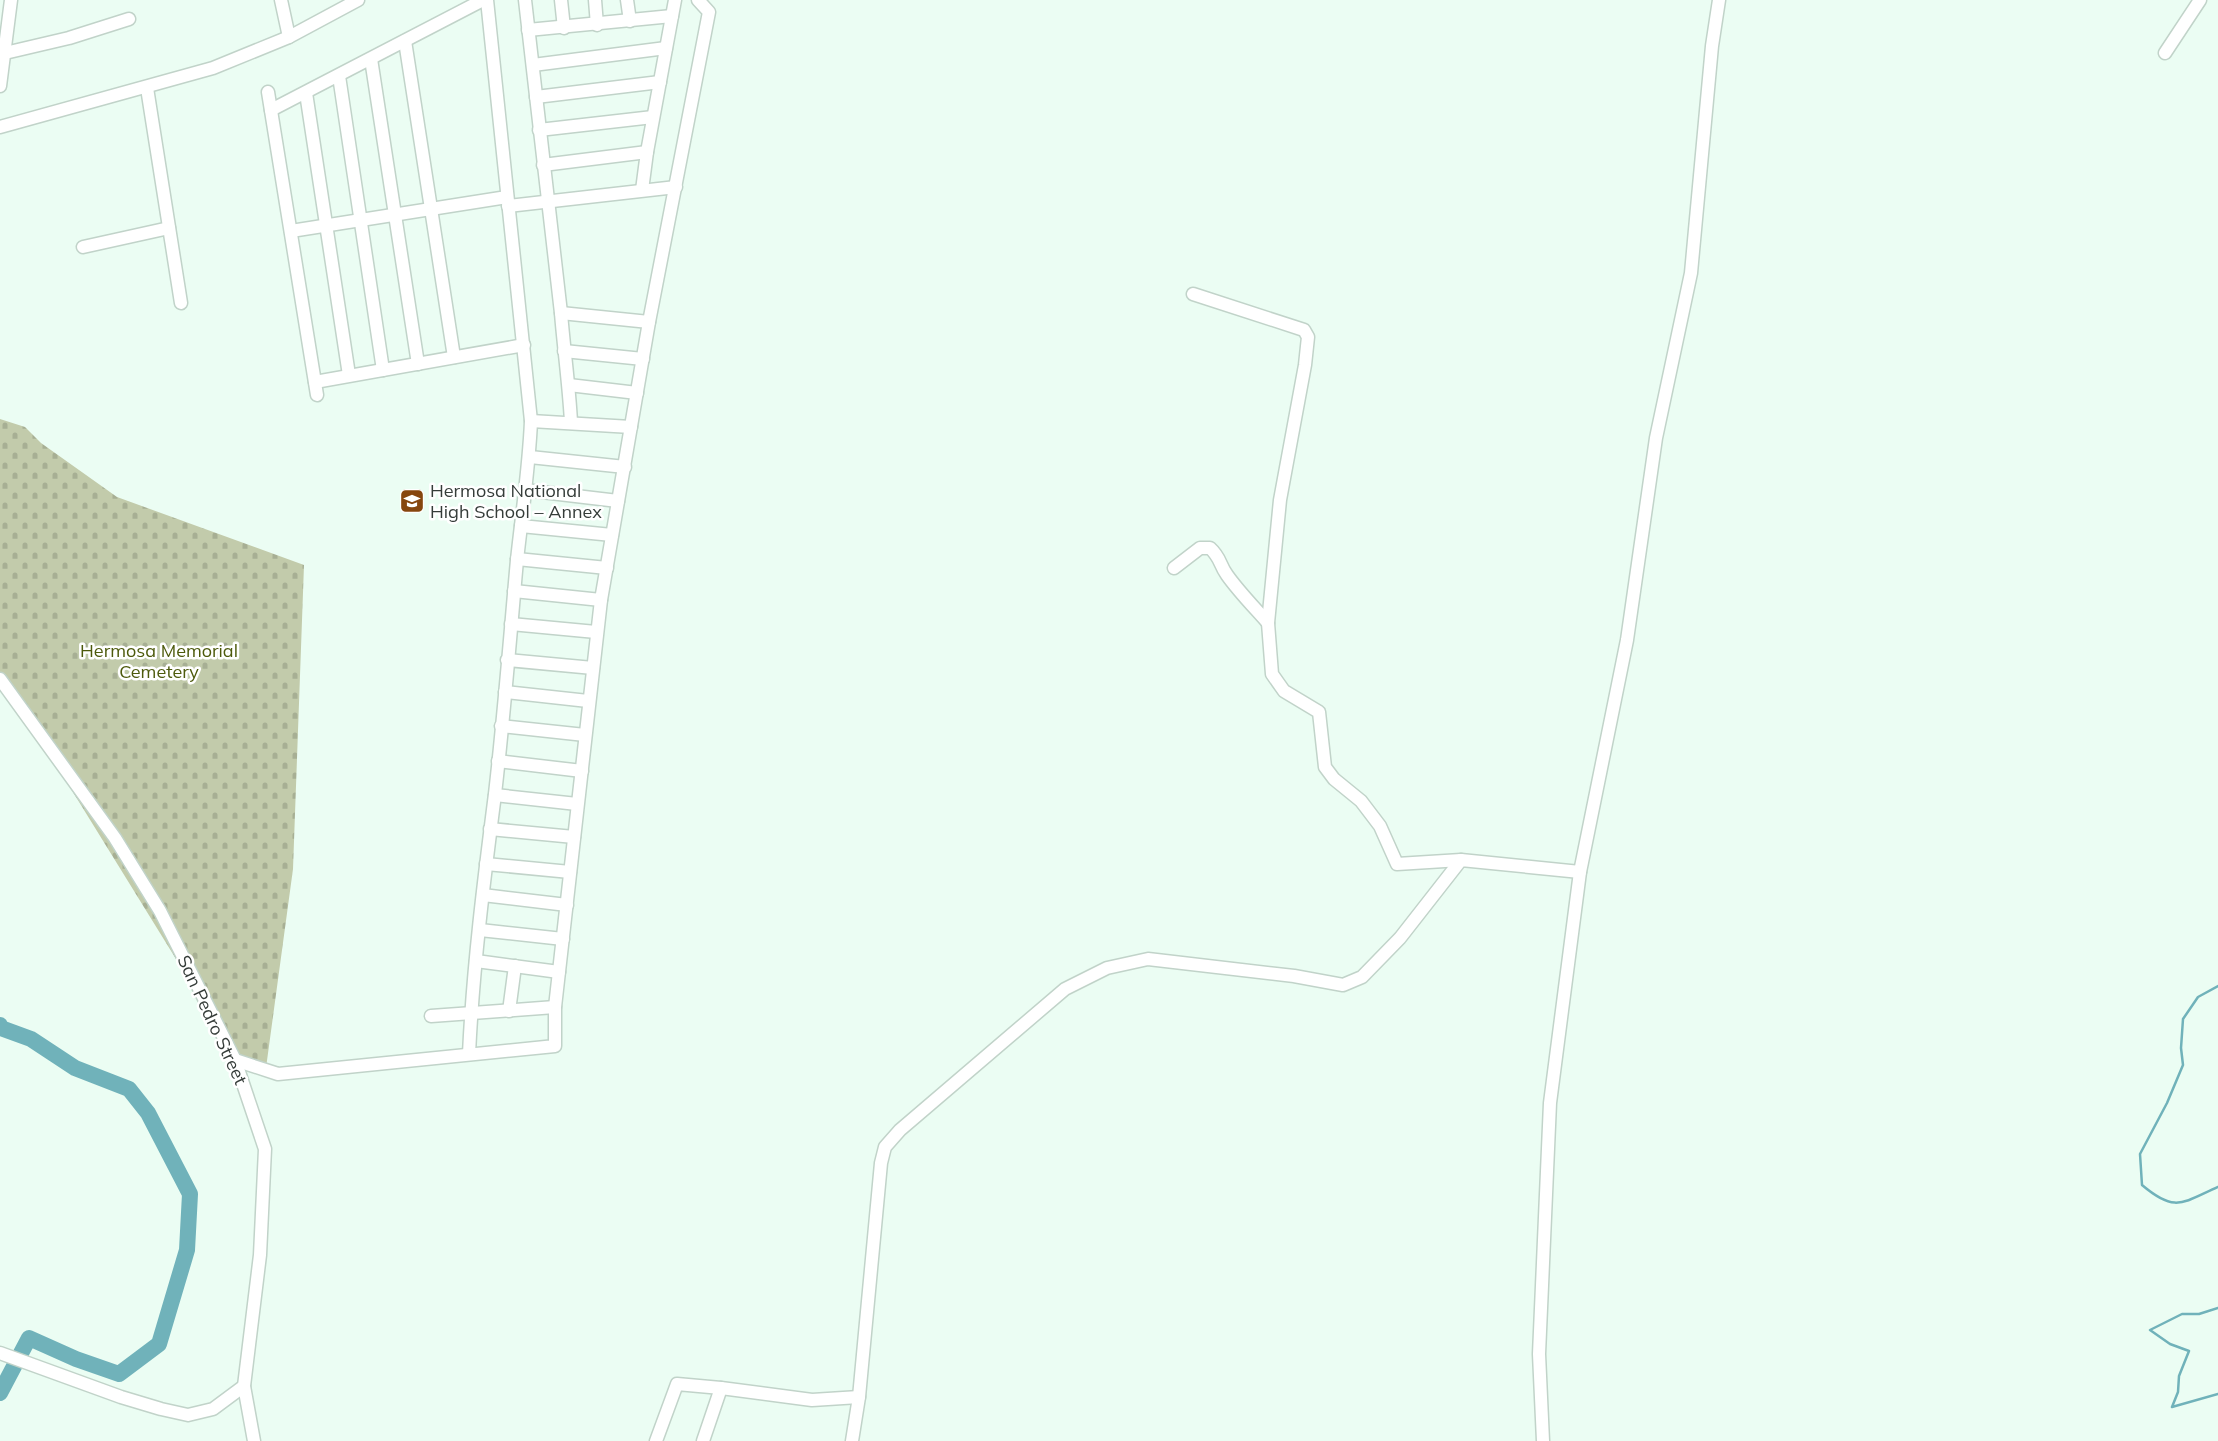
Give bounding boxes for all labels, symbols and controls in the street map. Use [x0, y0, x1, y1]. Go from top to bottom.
place label: Hermosa National High School – Annex [430, 479, 602, 523]
school or university icon: Hermosa National High School – Annex [399, 488, 425, 514]
park label: Hermosa Memorial Cemetery [80, 639, 238, 683]
street label: San Pedro Street [172, 951, 253, 1088]

